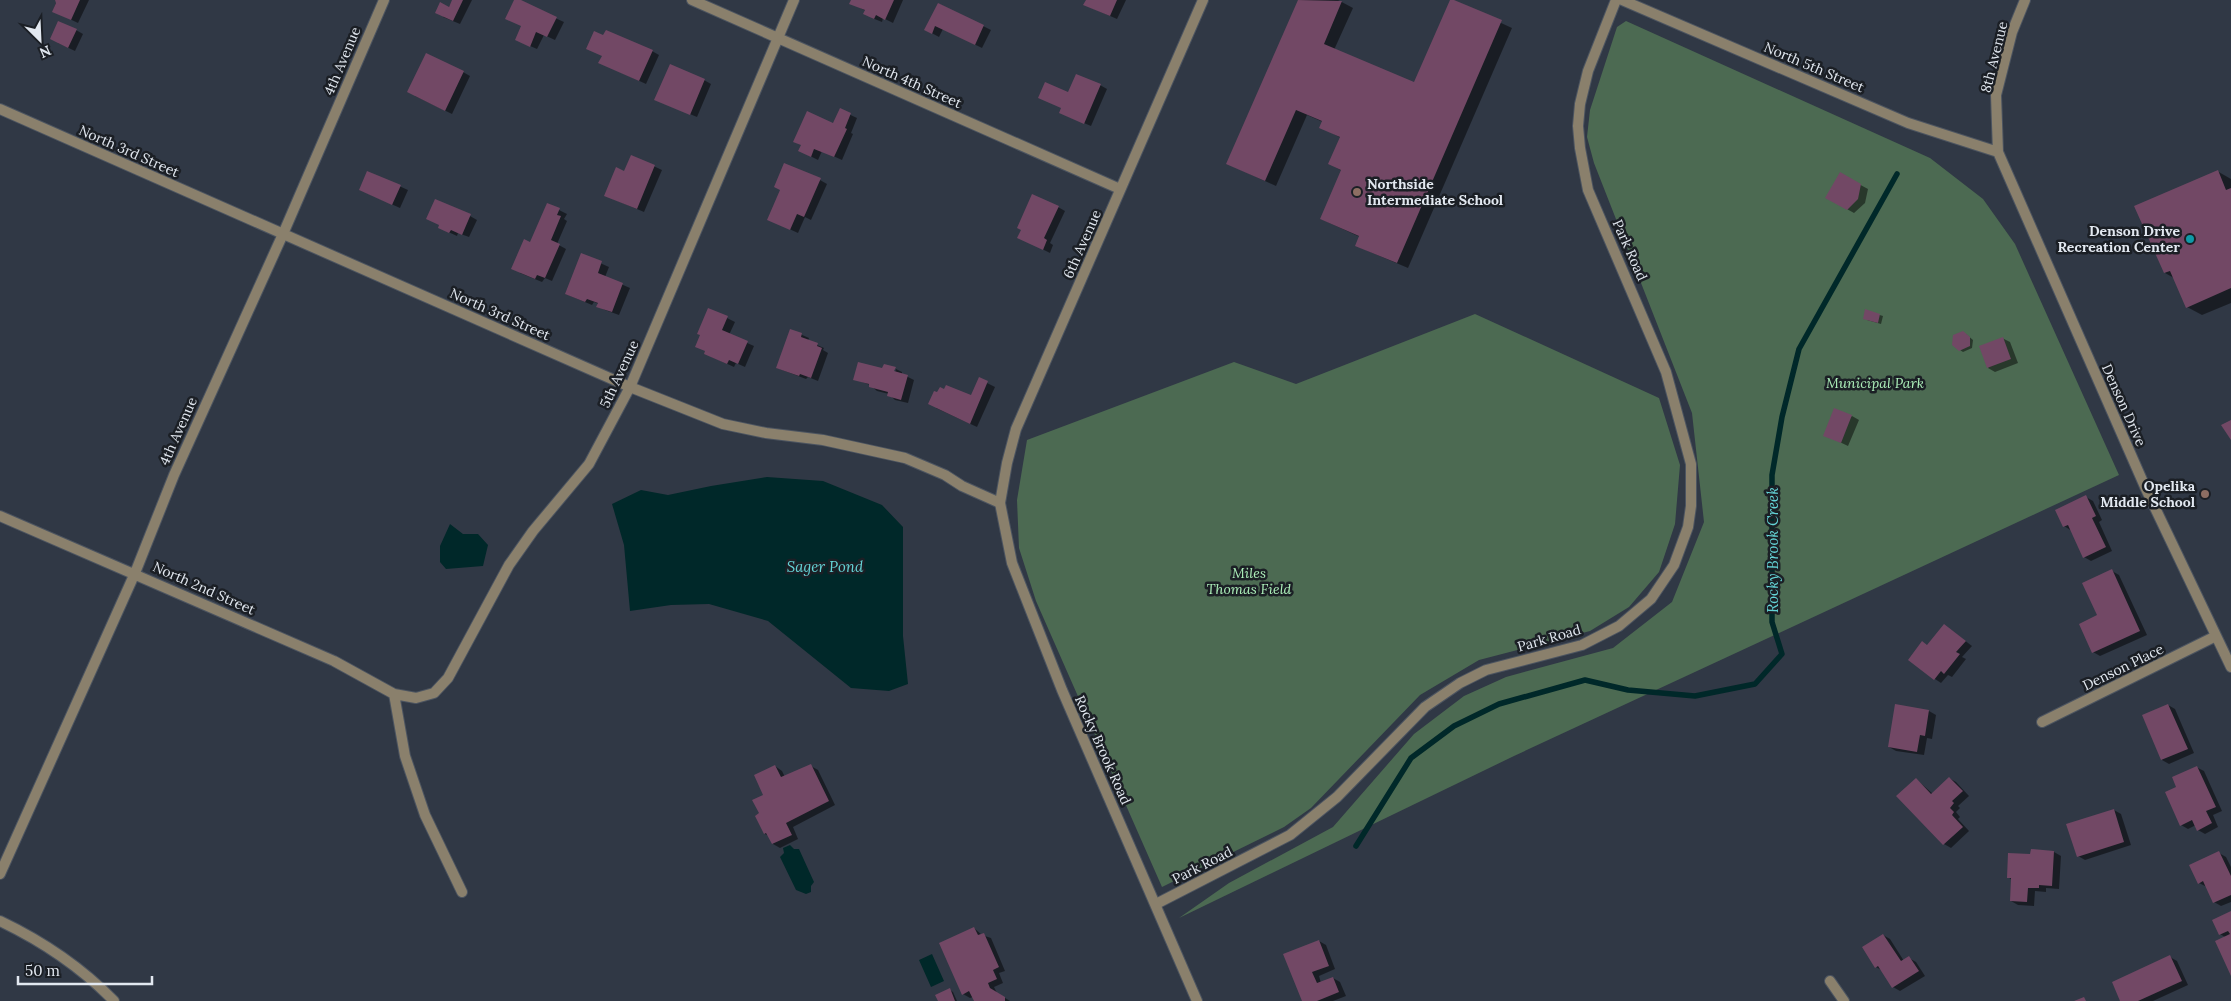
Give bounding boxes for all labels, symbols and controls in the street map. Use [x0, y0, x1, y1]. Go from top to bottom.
north arrow [15, 15, 65, 65]
street label: 8th Avenue [1976, 19, 2012, 95]
street label: 4th Avenue [320, 24, 365, 98]
street label: North 5th Street [1761, 38, 1867, 96]
text: N [37, 41, 54, 62]
street label: North 4th Street [859, 52, 965, 112]
street label: North 3rd Street [76, 121, 182, 181]
place label: Northside Intermediate School [1367, 175, 1504, 209]
marker: Northside Intermediate School [1351, 186, 1363, 198]
street label: 6th Avenue [1059, 207, 1105, 281]
street label: Park Road [1608, 217, 1652, 283]
place label: Denson Drive Recreation Center [2057, 222, 2180, 256]
marker: Denson Drive Recreation Center [2184, 233, 2196, 245]
street label: North 3rd Street [447, 284, 553, 344]
street label: 5th Avenue [595, 337, 643, 411]
street label: Denson Drive [2098, 361, 2150, 449]
park label: Municipal Park [1826, 374, 1924, 392]
street label: 4th Avenue [155, 394, 201, 468]
place label: Opelika Middle School [2100, 477, 2196, 511]
water label: Rocky Brook Creek [1763, 487, 1782, 613]
marker: Opelika Middle School [2199, 488, 2211, 500]
street label: North 2nd Street [150, 557, 258, 619]
water label: Sager Pond [787, 557, 864, 576]
park label: Miles Thomas Field [1207, 564, 1292, 598]
street label: Park Road [1515, 620, 1583, 656]
street label: Denson Place [2080, 639, 2167, 694]
street label: Rocky Brook Road [1071, 693, 1135, 807]
street label: Park Road [1169, 842, 1235, 888]
scale bar [18, 954, 151, 986]
text: 50 m [25, 961, 60, 980]

